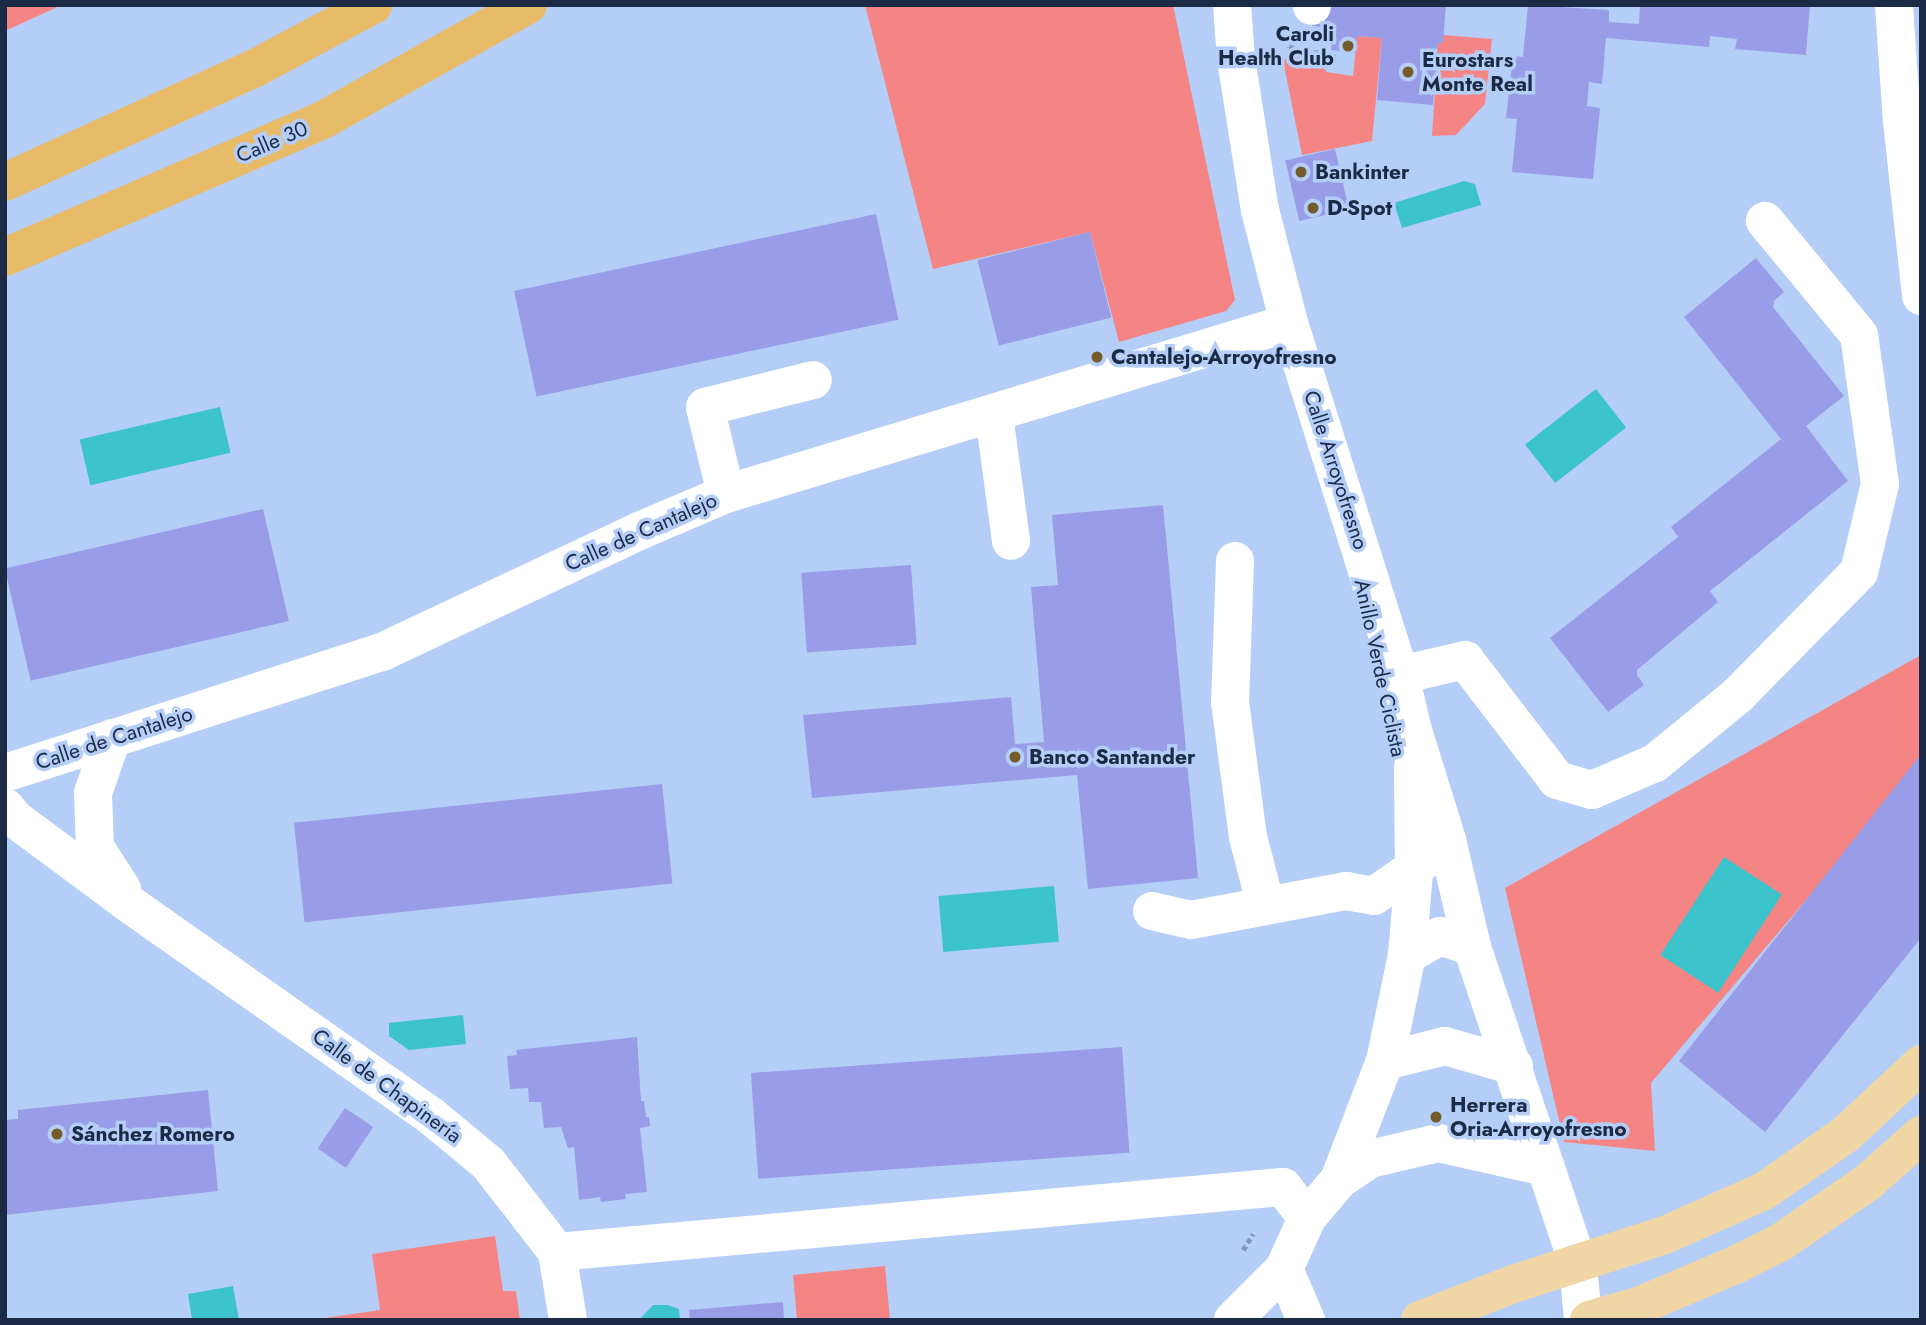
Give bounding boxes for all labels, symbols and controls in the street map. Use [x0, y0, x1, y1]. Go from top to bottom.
place label: Caroli Health Club [1218, 21, 1334, 71]
marker: Caroli Health Club [1340, 38, 1356, 54]
place label: Eurostars Monte Real [1422, 47, 1533, 97]
marker: Eurostars Monte Real [1400, 64, 1416, 80]
street label: Calle 30 [232, 116, 312, 168]
place label: Bankinter [1315, 159, 1410, 185]
marker: Bankinter [1293, 164, 1309, 180]
place label: D-Spot [1327, 195, 1392, 221]
marker: D-Spot [1305, 200, 1321, 216]
place label: Cantalejo-Arroyofresno [1111, 344, 1337, 370]
marker: Cantalejo-Arroyofresno [1089, 349, 1105, 365]
street label: Calle Arroyofresno [1298, 387, 1374, 553]
street label: Calle de Cantalejo [561, 487, 721, 577]
street label: Anillo Verde Ciclista [1349, 577, 1411, 759]
street label: Calle de Cantalejo [32, 701, 196, 775]
place label: Banco Santander [1029, 744, 1196, 770]
marker: Banco Santander [1007, 749, 1023, 765]
street label: Calle de Chapinería [308, 1024, 466, 1148]
place label: Herrera Oria-Arroyofresno [1450, 1092, 1627, 1142]
marker: Herrera Oria-Arroyofresno [1428, 1109, 1444, 1125]
place label: Sánchez Romero [71, 1121, 235, 1147]
marker: Sánchez Romero [49, 1126, 65, 1142]

